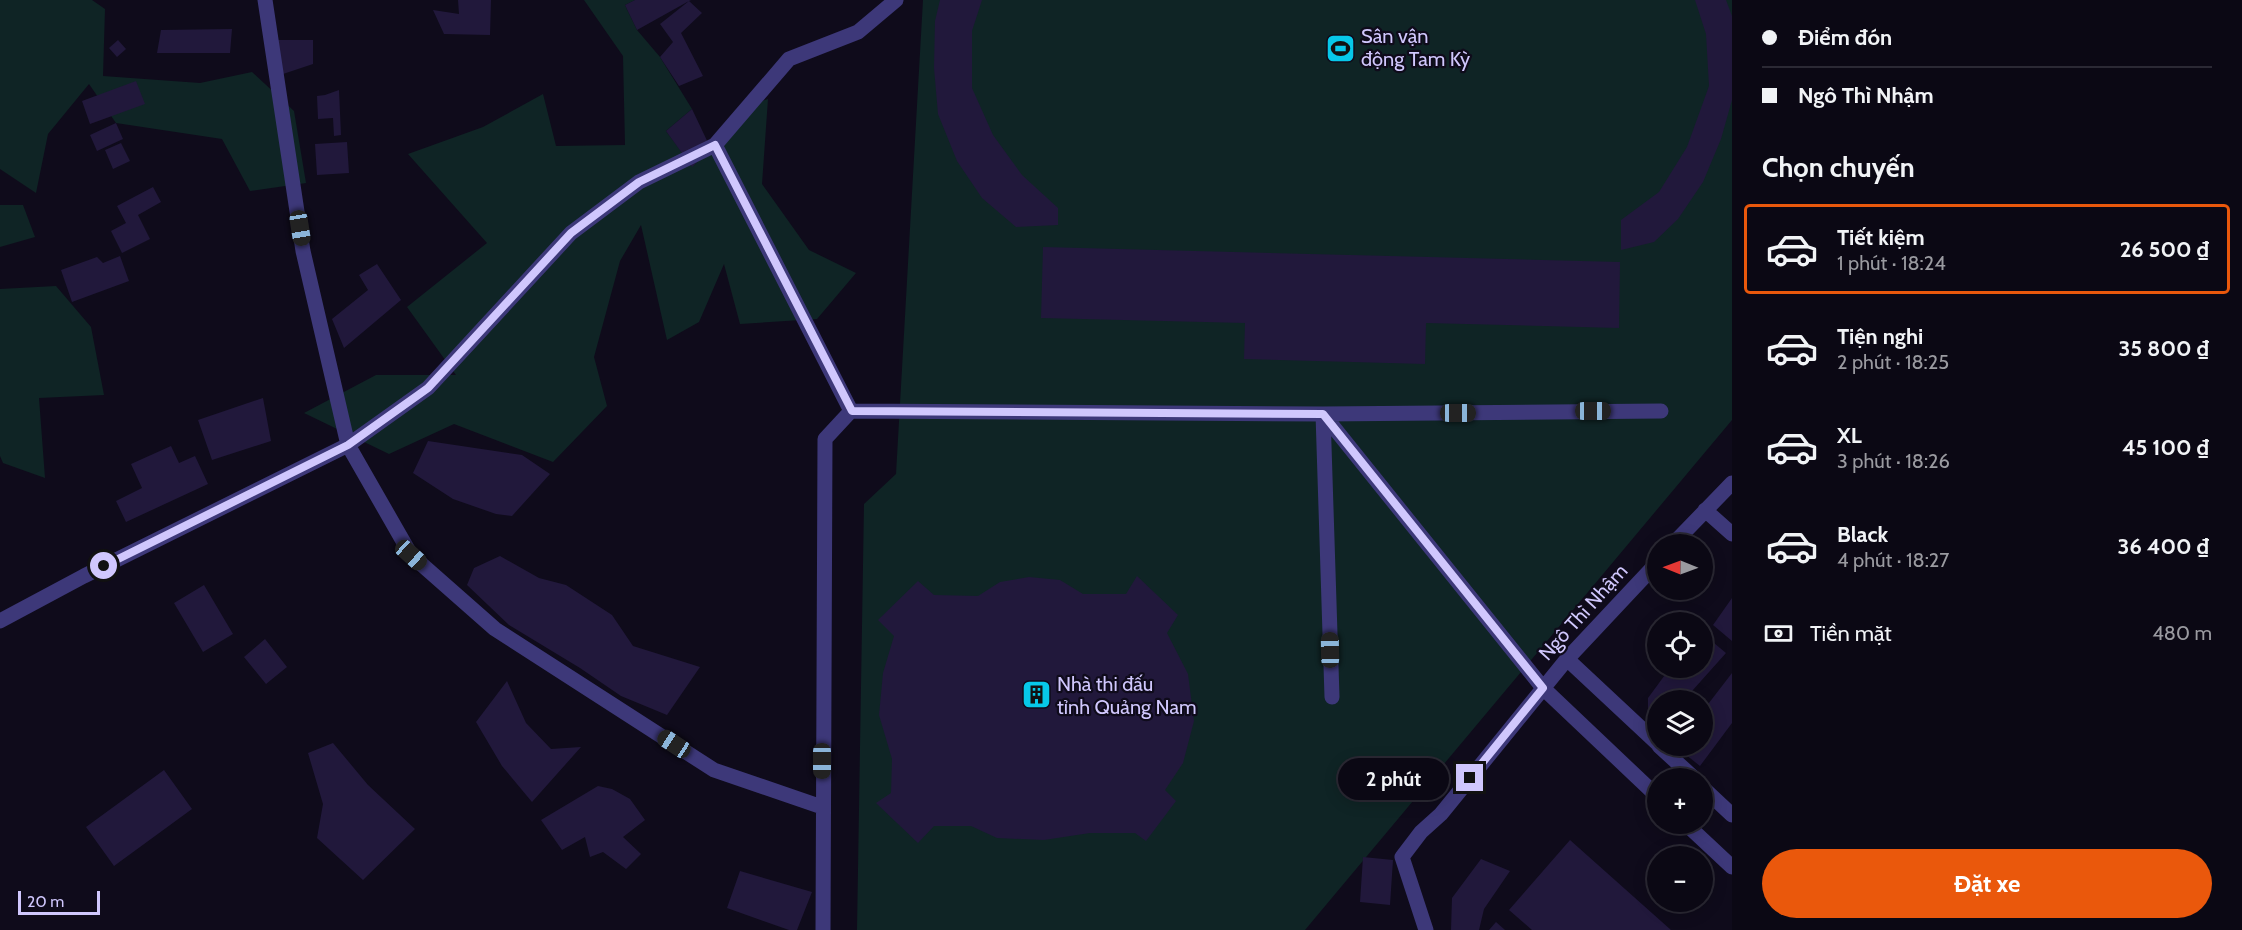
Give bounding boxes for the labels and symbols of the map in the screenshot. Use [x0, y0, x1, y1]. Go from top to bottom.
place label: Sân vận động Tam Kỳ [1361, 24, 1470, 71]
sports icon: Sân vận động Tam Kỳ [1324, 32, 1356, 64]
car [288, 209, 312, 247]
car [1575, 402, 1611, 420]
car [1440, 404, 1476, 422]
north arrow [1647, 534, 1713, 600]
car [392, 536, 430, 574]
route start [90, 552, 117, 579]
street label: Ngô Thì Nhậm [1534, 559, 1632, 665]
car [1321, 632, 1339, 668]
place label: Nhà thi đấu tỉnh Quảng Nam [1057, 672, 1197, 719]
building icon: Nhà thi đấu tỉnh Quảng Nam [1020, 679, 1052, 711]
car [654, 727, 694, 761]
car [813, 743, 831, 779]
callout: 2 phút [1338, 757, 1449, 799]
route end [1456, 764, 1483, 791]
scale bar [18, 888, 100, 916]

